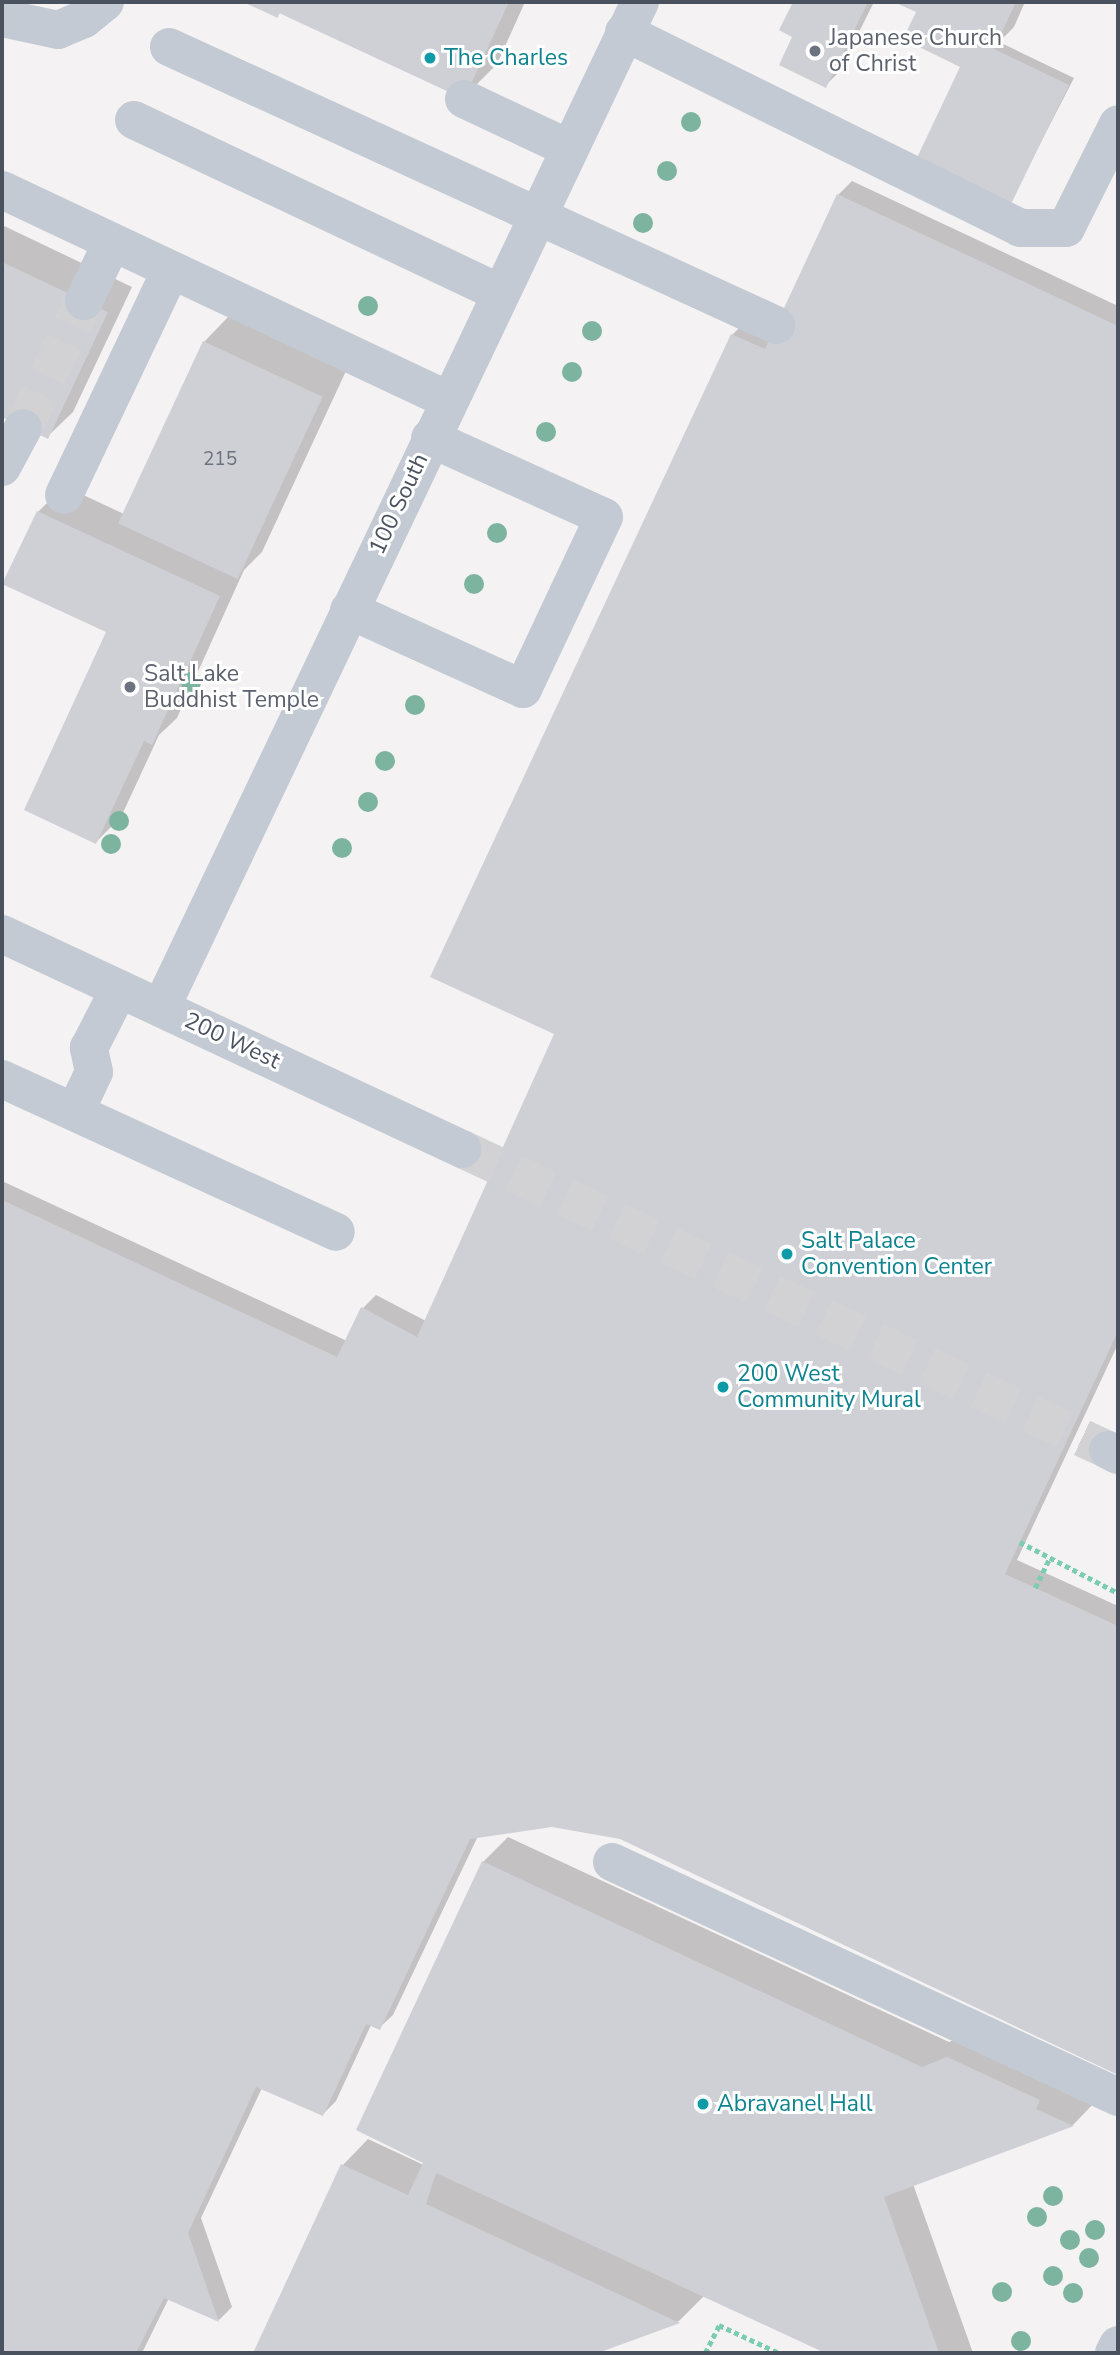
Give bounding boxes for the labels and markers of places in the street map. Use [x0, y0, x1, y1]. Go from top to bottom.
place label: Japanese Church of Christ [829, 24, 1002, 78]
marker: Japanese Church of Christ [807, 43, 823, 59]
place label: The Charles [444, 44, 568, 72]
marker: The Charles [422, 50, 438, 66]
place label: Salt Lake Buddhist Temple [144, 660, 319, 714]
marker: Salt Lake Buddhist Temple [122, 679, 138, 695]
place label: Salt Palace Convention Center [801, 1227, 992, 1281]
marker: Salt Palace Convention Center [779, 1246, 795, 1262]
place label: 200 West Community Mural [737, 1360, 921, 1414]
marker: 200 West Community Mural [715, 1379, 731, 1395]
place label: Abravanel Hall [717, 2090, 873, 2118]
marker: Abravanel Hall [695, 2096, 711, 2112]

